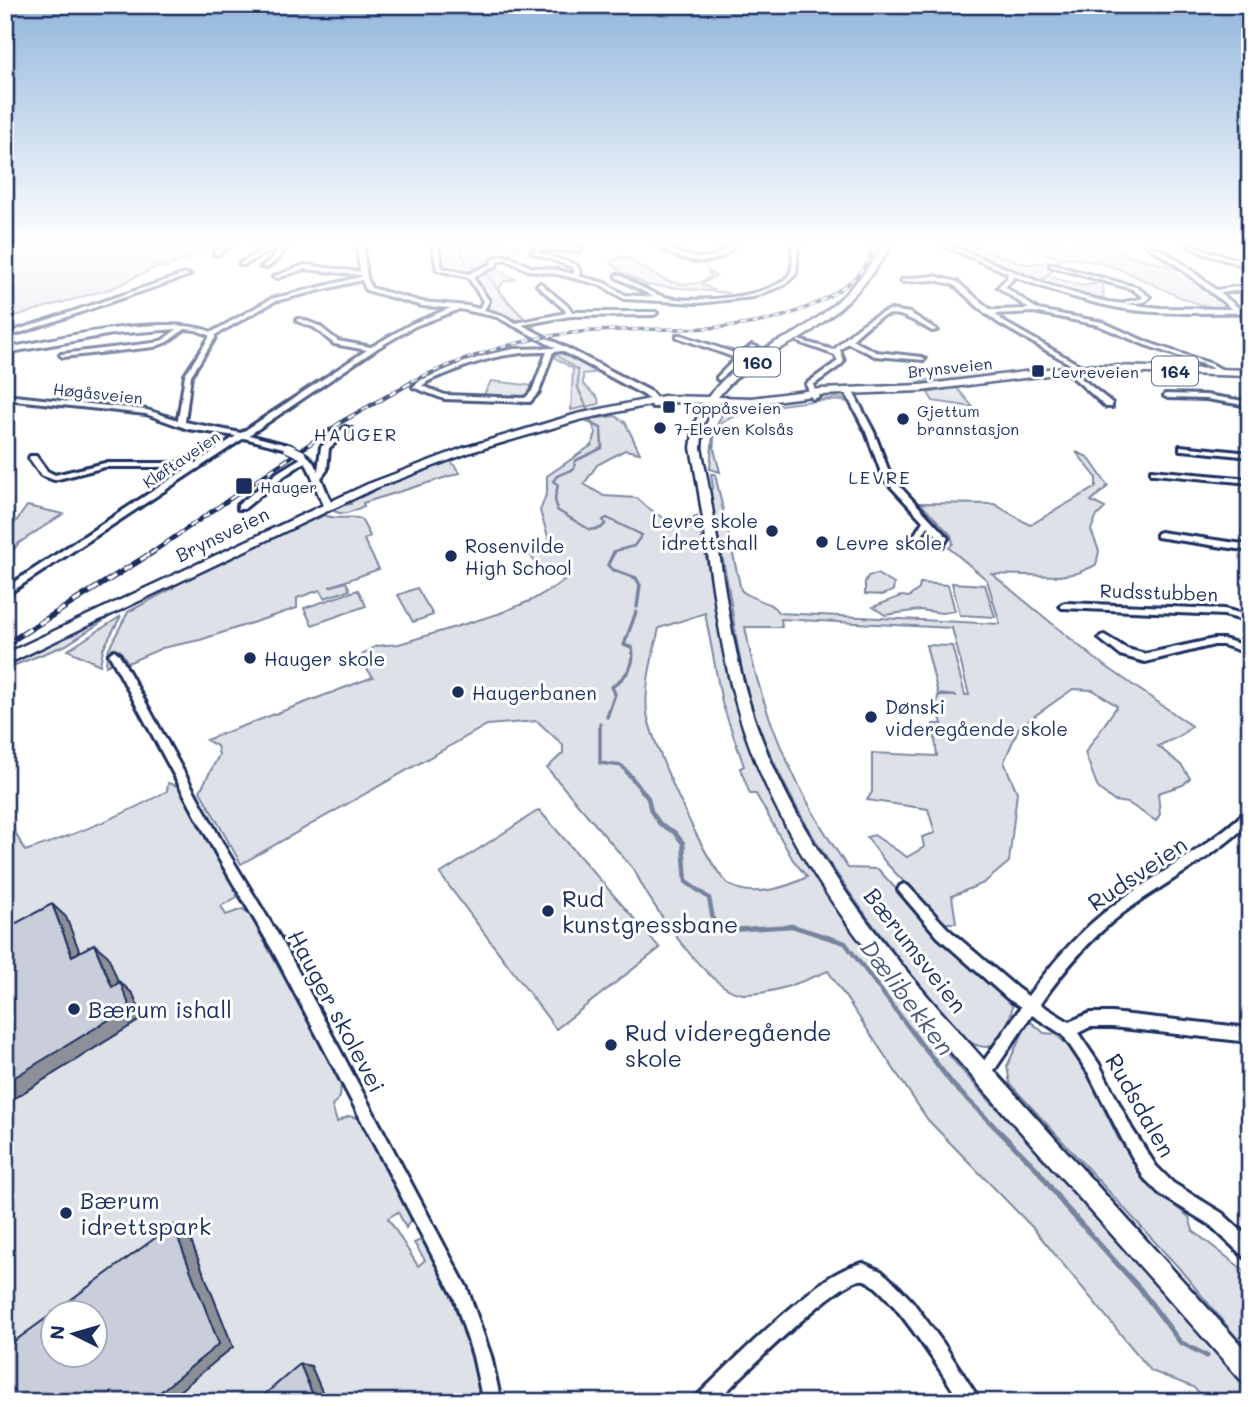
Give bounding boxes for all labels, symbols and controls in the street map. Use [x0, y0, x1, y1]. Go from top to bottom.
road number: 160 [734, 348, 780, 376]
street label: Brynsveien [907, 352, 993, 382]
road number: 164 [1152, 356, 1198, 386]
place label: Levreveien [1052, 361, 1139, 382]
marker: Levreveien [1030, 363, 1046, 379]
street label: Høgåsveien [52, 378, 144, 408]
place label: Toppåsveien [683, 397, 781, 418]
marker: Toppåsveien [661, 399, 677, 415]
place label: Gjettum brannstasjon [917, 400, 1019, 439]
marker: Gjettum brannstasjon [895, 411, 911, 427]
place label: 7-Eleven Kolsås [674, 418, 794, 439]
marker: 7-Eleven Kolsås [652, 420, 668, 436]
district label: HAUGER [314, 422, 398, 446]
street label: Kløftaveien [138, 426, 224, 492]
district label: LEVRE [848, 465, 912, 489]
marker: Hauger [234, 476, 254, 496]
place label: Hauger [260, 476, 317, 497]
street label: Brynsveien [171, 501, 273, 567]
place label: Levre skole idrettshall [652, 508, 758, 555]
marker: Levre skole idrettshall [764, 523, 780, 539]
place label: Levre skole [836, 530, 942, 555]
place label: Rosenvilde High School [465, 533, 572, 580]
marker: Levre skole [814, 534, 830, 550]
marker: Rosenvilde High School [443, 548, 459, 564]
street label: Rudsstubben [1099, 577, 1219, 607]
place label: Hauger skole [264, 646, 385, 671]
marker: Hauger skole [242, 650, 258, 666]
place label: Haugerbanen [472, 680, 597, 705]
marker: Haugerbanen [450, 684, 466, 700]
place label: Dønski videregående skole [885, 694, 1068, 741]
marker: Dønski videregående skole [863, 709, 879, 725]
street label: Rudsveien [1082, 829, 1192, 917]
street label: Bærumsveien [858, 881, 974, 1019]
place label: Rud kunstgressbane [562, 883, 738, 939]
marker: Rud kunstgressbane [540, 903, 556, 919]
street label: Hauger skolevei [281, 924, 393, 1098]
water label: Dælibekken [854, 933, 962, 1061]
place label: Bærum ishall [88, 994, 232, 1024]
marker: Bærum ishall [66, 1001, 82, 1017]
place label: Rud videregående skole [625, 1017, 832, 1073]
marker: Rud videregående skole [603, 1037, 619, 1053]
street label: Rudsdalen [1099, 1048, 1183, 1162]
place label: Bærum idrettspark [80, 1185, 211, 1241]
marker: Bærum idrettspark [58, 1205, 74, 1221]
north arrow [38, 1298, 108, 1368]
text: N [43, 1324, 70, 1341]

